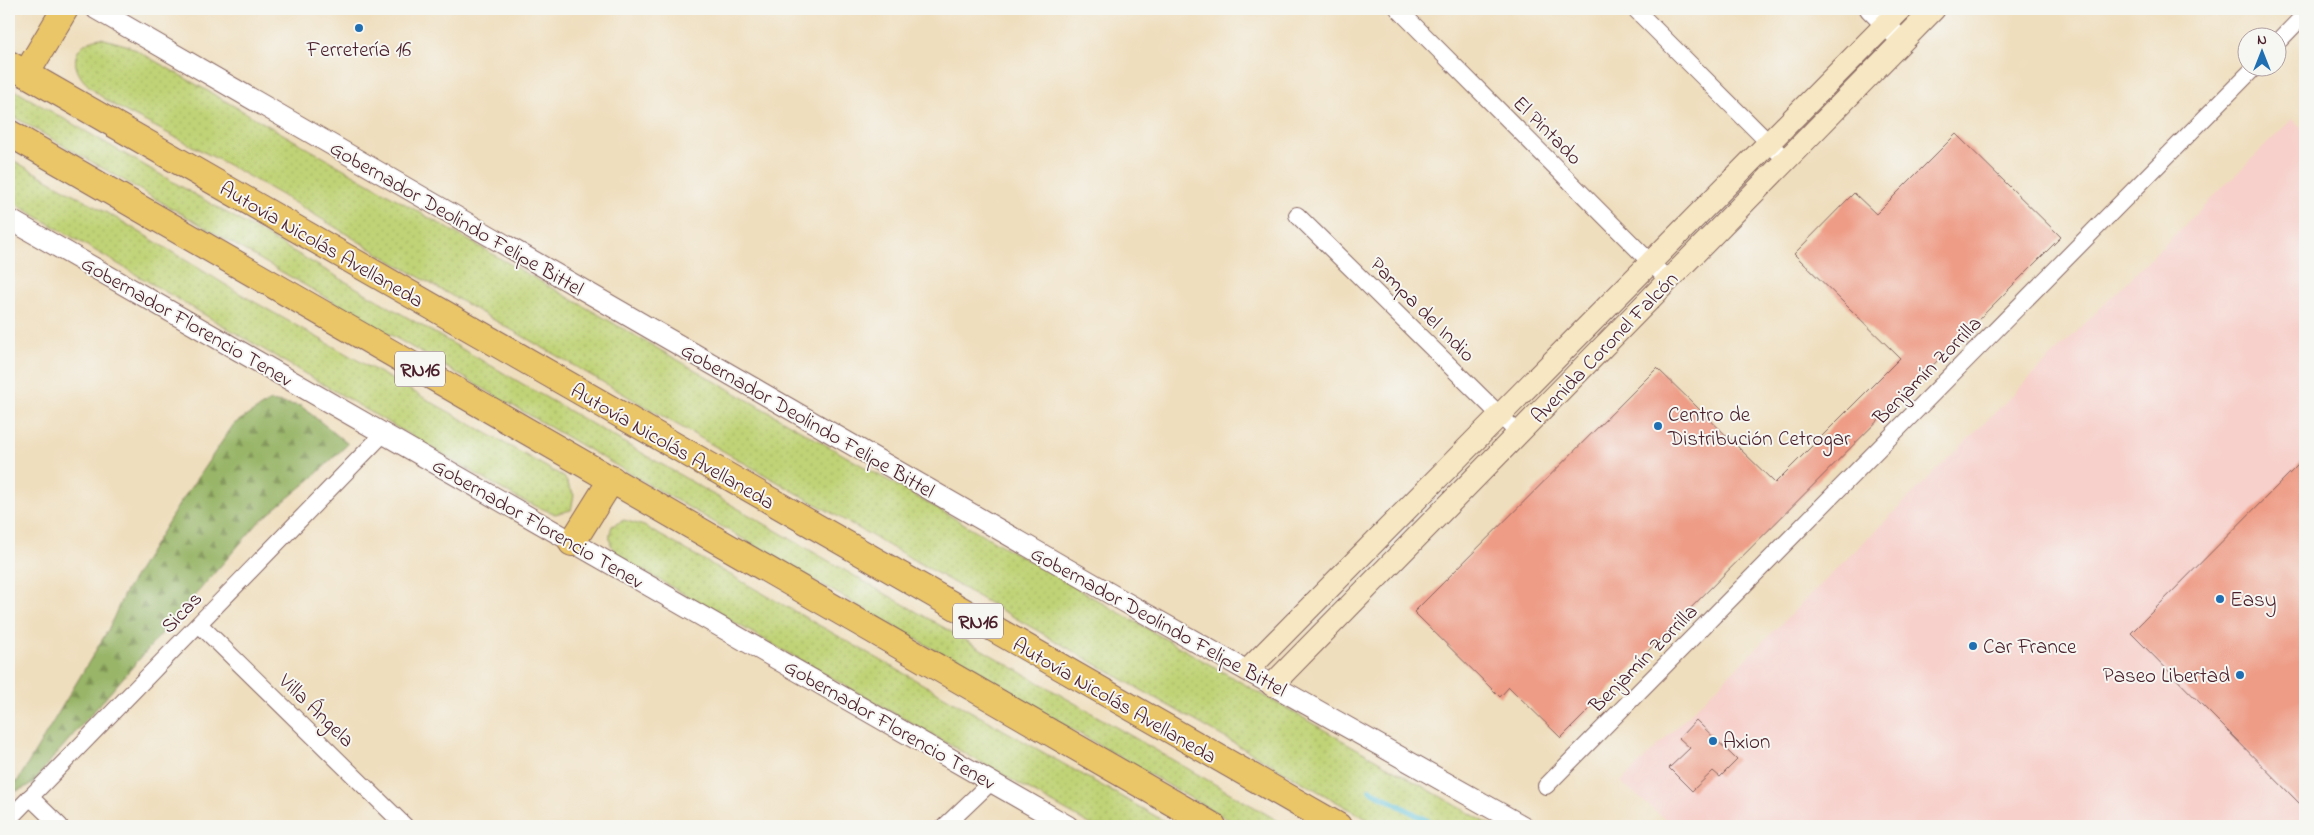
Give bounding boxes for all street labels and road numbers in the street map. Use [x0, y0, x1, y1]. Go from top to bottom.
street label: El Pintado [1505, 90, 1588, 173]
street label: Gobernador Deolindo Felipe Bittel [323, 135, 589, 305]
street label: Autovía Nicolás Avellaneda [213, 175, 429, 317]
street label: Gobernador Florencio Tenev [75, 250, 298, 396]
street label: Pampa del Indio [1362, 251, 1481, 370]
street label: Avenida Coronel Falcón [1525, 266, 1686, 431]
street label: Benjamín Zorrilla [1866, 310, 1990, 433]
street label: Gobernador Deolindo Felipe Bittel [674, 337, 940, 507]
road number: RN16 [395, 352, 445, 386]
street label: Autovía Nicolás Avellaneda [564, 377, 780, 519]
street label: Gobernador Florencio Tenev [426, 452, 649, 598]
street label: Gobernador Deolindo Felipe Bittel [1024, 540, 1292, 706]
street label: Sicas [155, 585, 210, 641]
street label: Benjamín Zorrilla [1582, 598, 1706, 721]
road number: RN16 [953, 604, 1003, 638]
street label: Autovía Nicolás Avellaneda [1006, 631, 1222, 773]
street label: Gobernador Florencio Tenev [778, 653, 1001, 799]
street label: Villa Ángela [269, 666, 361, 757]

